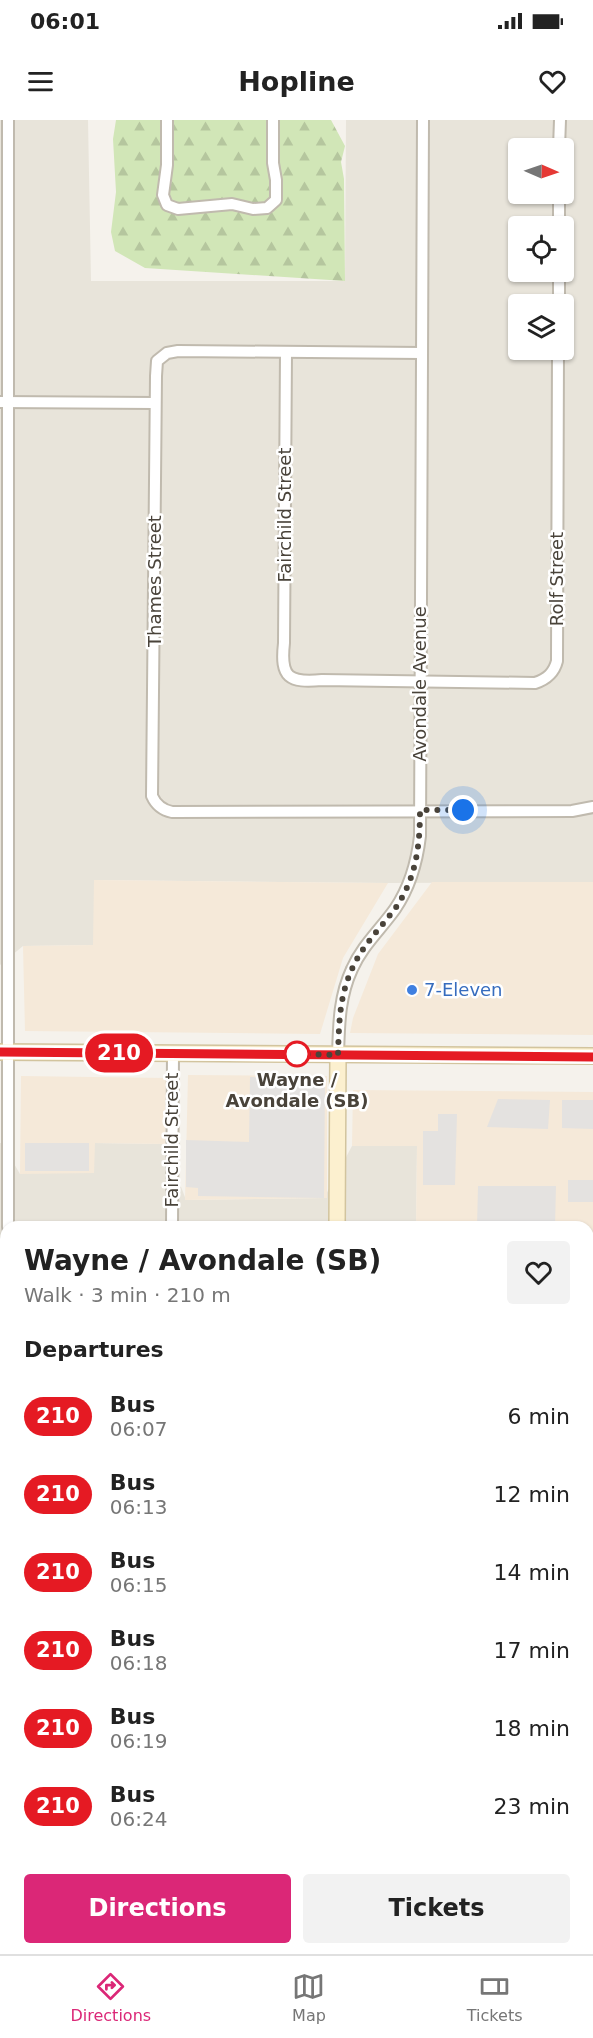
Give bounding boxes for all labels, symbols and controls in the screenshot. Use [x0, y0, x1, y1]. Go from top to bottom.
text: 06:01 [30, 9, 100, 34]
icon: menu [24, 65, 57, 98]
icon: heart [536, 65, 569, 98]
text: Hopline [238, 66, 355, 97]
north arrow [508, 138, 574, 204]
map controls [508, 138, 574, 360]
button: locate [508, 216, 574, 282]
button: layers [508, 294, 574, 360]
street label: Fairchild Street [274, 448, 295, 582]
street label: Thames Street [144, 515, 165, 648]
street label: Rolf Street [546, 532, 567, 626]
street label: Avondale Avenue [409, 606, 430, 762]
your location [448, 795, 478, 825]
place label: 7-Eleven [424, 979, 503, 1000]
marker: 7-Eleven [405, 983, 419, 997]
line badge: 210 [84, 1034, 154, 1072]
text: 210 [97, 1041, 141, 1065]
marker: Wayne / Avondale (SB) [284, 1041, 310, 1067]
place label: Wayne / Avondale (SB) [225, 1069, 369, 1111]
street label: Fairchild Street [161, 1073, 182, 1207]
button: heart [507, 1241, 570, 1304]
text: Wayne / Avondale (SB) [24, 1244, 381, 1277]
text: Walk · 3 min · 210 m [24, 1283, 231, 1307]
text: Departures [24, 1337, 164, 1362]
text: Bus [110, 1392, 155, 1417]
text: 210 [36, 1404, 80, 1428]
text: 6 min [508, 1404, 570, 1429]
text: 06:07 [110, 1417, 167, 1441]
text: Bus [110, 1470, 155, 1495]
text: 210 [36, 1482, 80, 1506]
text: 12 min [494, 1482, 570, 1507]
text: 06:13 [110, 1495, 167, 1519]
text: Bus [110, 1548, 155, 1573]
text: 210 [36, 1560, 80, 1584]
text: 14 min [494, 1560, 570, 1585]
text: 06:15 [110, 1573, 167, 1597]
text: Bus [110, 1626, 155, 1651]
text: 210 [36, 1638, 80, 1662]
text: 17 min [494, 1638, 570, 1663]
text: 06:18 [110, 1651, 167, 1675]
text: Bus [110, 1704, 155, 1729]
text: 210 [36, 1716, 80, 1740]
text: 18 min [494, 1716, 570, 1741]
text: 06:19 [110, 1729, 167, 1753]
text: Bus [110, 1782, 155, 1807]
text: 210 [36, 1794, 80, 1818]
text: 23 min [494, 1794, 570, 1819]
text: 06:24 [110, 1807, 167, 1831]
button: Directions [24, 1874, 291, 1943]
button: Tickets [303, 1874, 570, 1943]
tab: Directions [70, 1970, 151, 2025]
tab: Map [292, 1970, 326, 2025]
tab: Tickets [467, 1970, 522, 2025]

